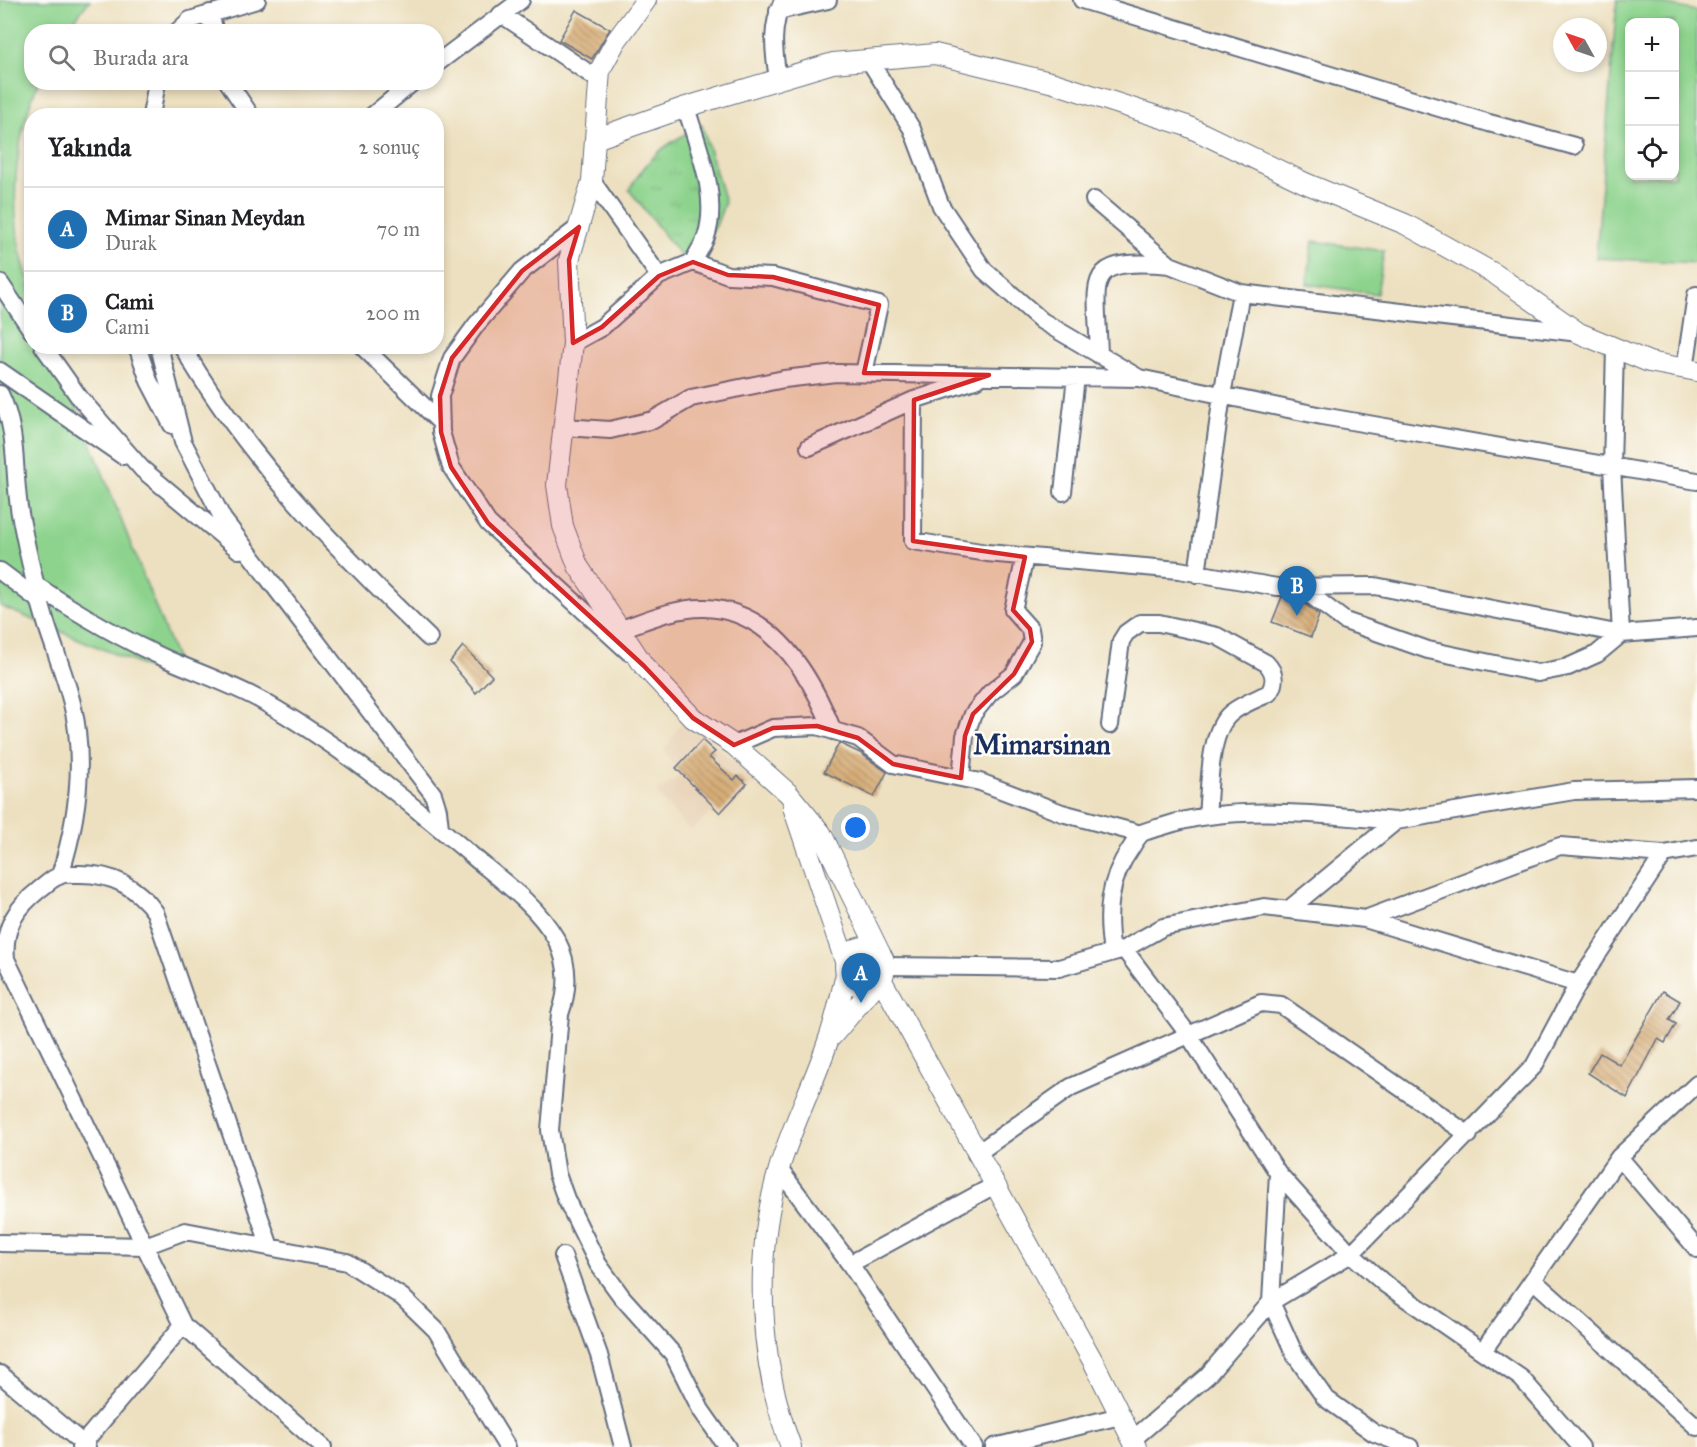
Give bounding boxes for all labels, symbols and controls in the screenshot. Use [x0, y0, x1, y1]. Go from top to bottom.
north arrow [1553, 18, 1607, 72]
map controls [1625, 18, 1679, 180]
button: + [1625, 18, 1679, 72]
search box [24, 24, 444, 90]
icon: search [45, 41, 78, 74]
text: Burada ara [93, 44, 189, 71]
button: − [1625, 72, 1679, 126]
button: locate [1625, 126, 1679, 180]
text: Yakında [48, 131, 131, 163]
text: 2 sonuç [358, 135, 420, 159]
text: Mimar Sinan Meydan [105, 204, 305, 231]
text: A [61, 217, 74, 241]
text: 70 m [377, 217, 420, 241]
text: Durak [105, 231, 157, 255]
text: Cami [105, 288, 154, 315]
text: B [61, 301, 74, 325]
text: 200 m [366, 301, 420, 325]
text: Cami [105, 315, 149, 339]
pin: B [1278, 566, 1316, 616]
district label: Mimarsinan [973, 728, 1111, 761]
your location [841, 813, 870, 842]
pin: A [842, 954, 880, 1003]

